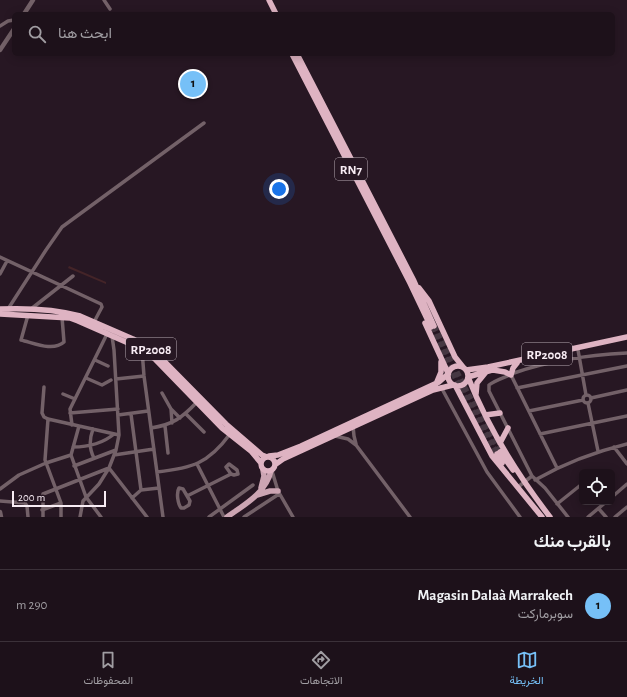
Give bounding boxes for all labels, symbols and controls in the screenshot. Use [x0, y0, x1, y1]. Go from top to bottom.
search box [12, 12, 615, 56]
icon: search [26, 23, 48, 45]
text: ابحث هنا [58, 26, 112, 41]
pin: 1 [180, 69, 206, 99]
road number: RN7 [335, 158, 367, 180]
your location [269, 179, 289, 199]
road number: RP2008 [126, 338, 176, 360]
road number: RP2008 [522, 343, 572, 365]
map controls [579, 469, 615, 505]
button: locate [579, 469, 615, 505]
scale bar [12, 489, 106, 508]
text: 200 m [18, 492, 45, 503]
text: بالقرب منك [534, 533, 611, 550]
text: Magasin Dalaà Marrakech [418, 588, 573, 603]
text: 290 m [16, 599, 47, 612]
text: 1 [596, 599, 600, 612]
text: سوبرماركت [518, 608, 573, 621]
tab: المحفوظات [83, 649, 133, 690]
tab: الاتجاهات [300, 649, 343, 690]
tab: الخريطة [510, 649, 544, 690]

